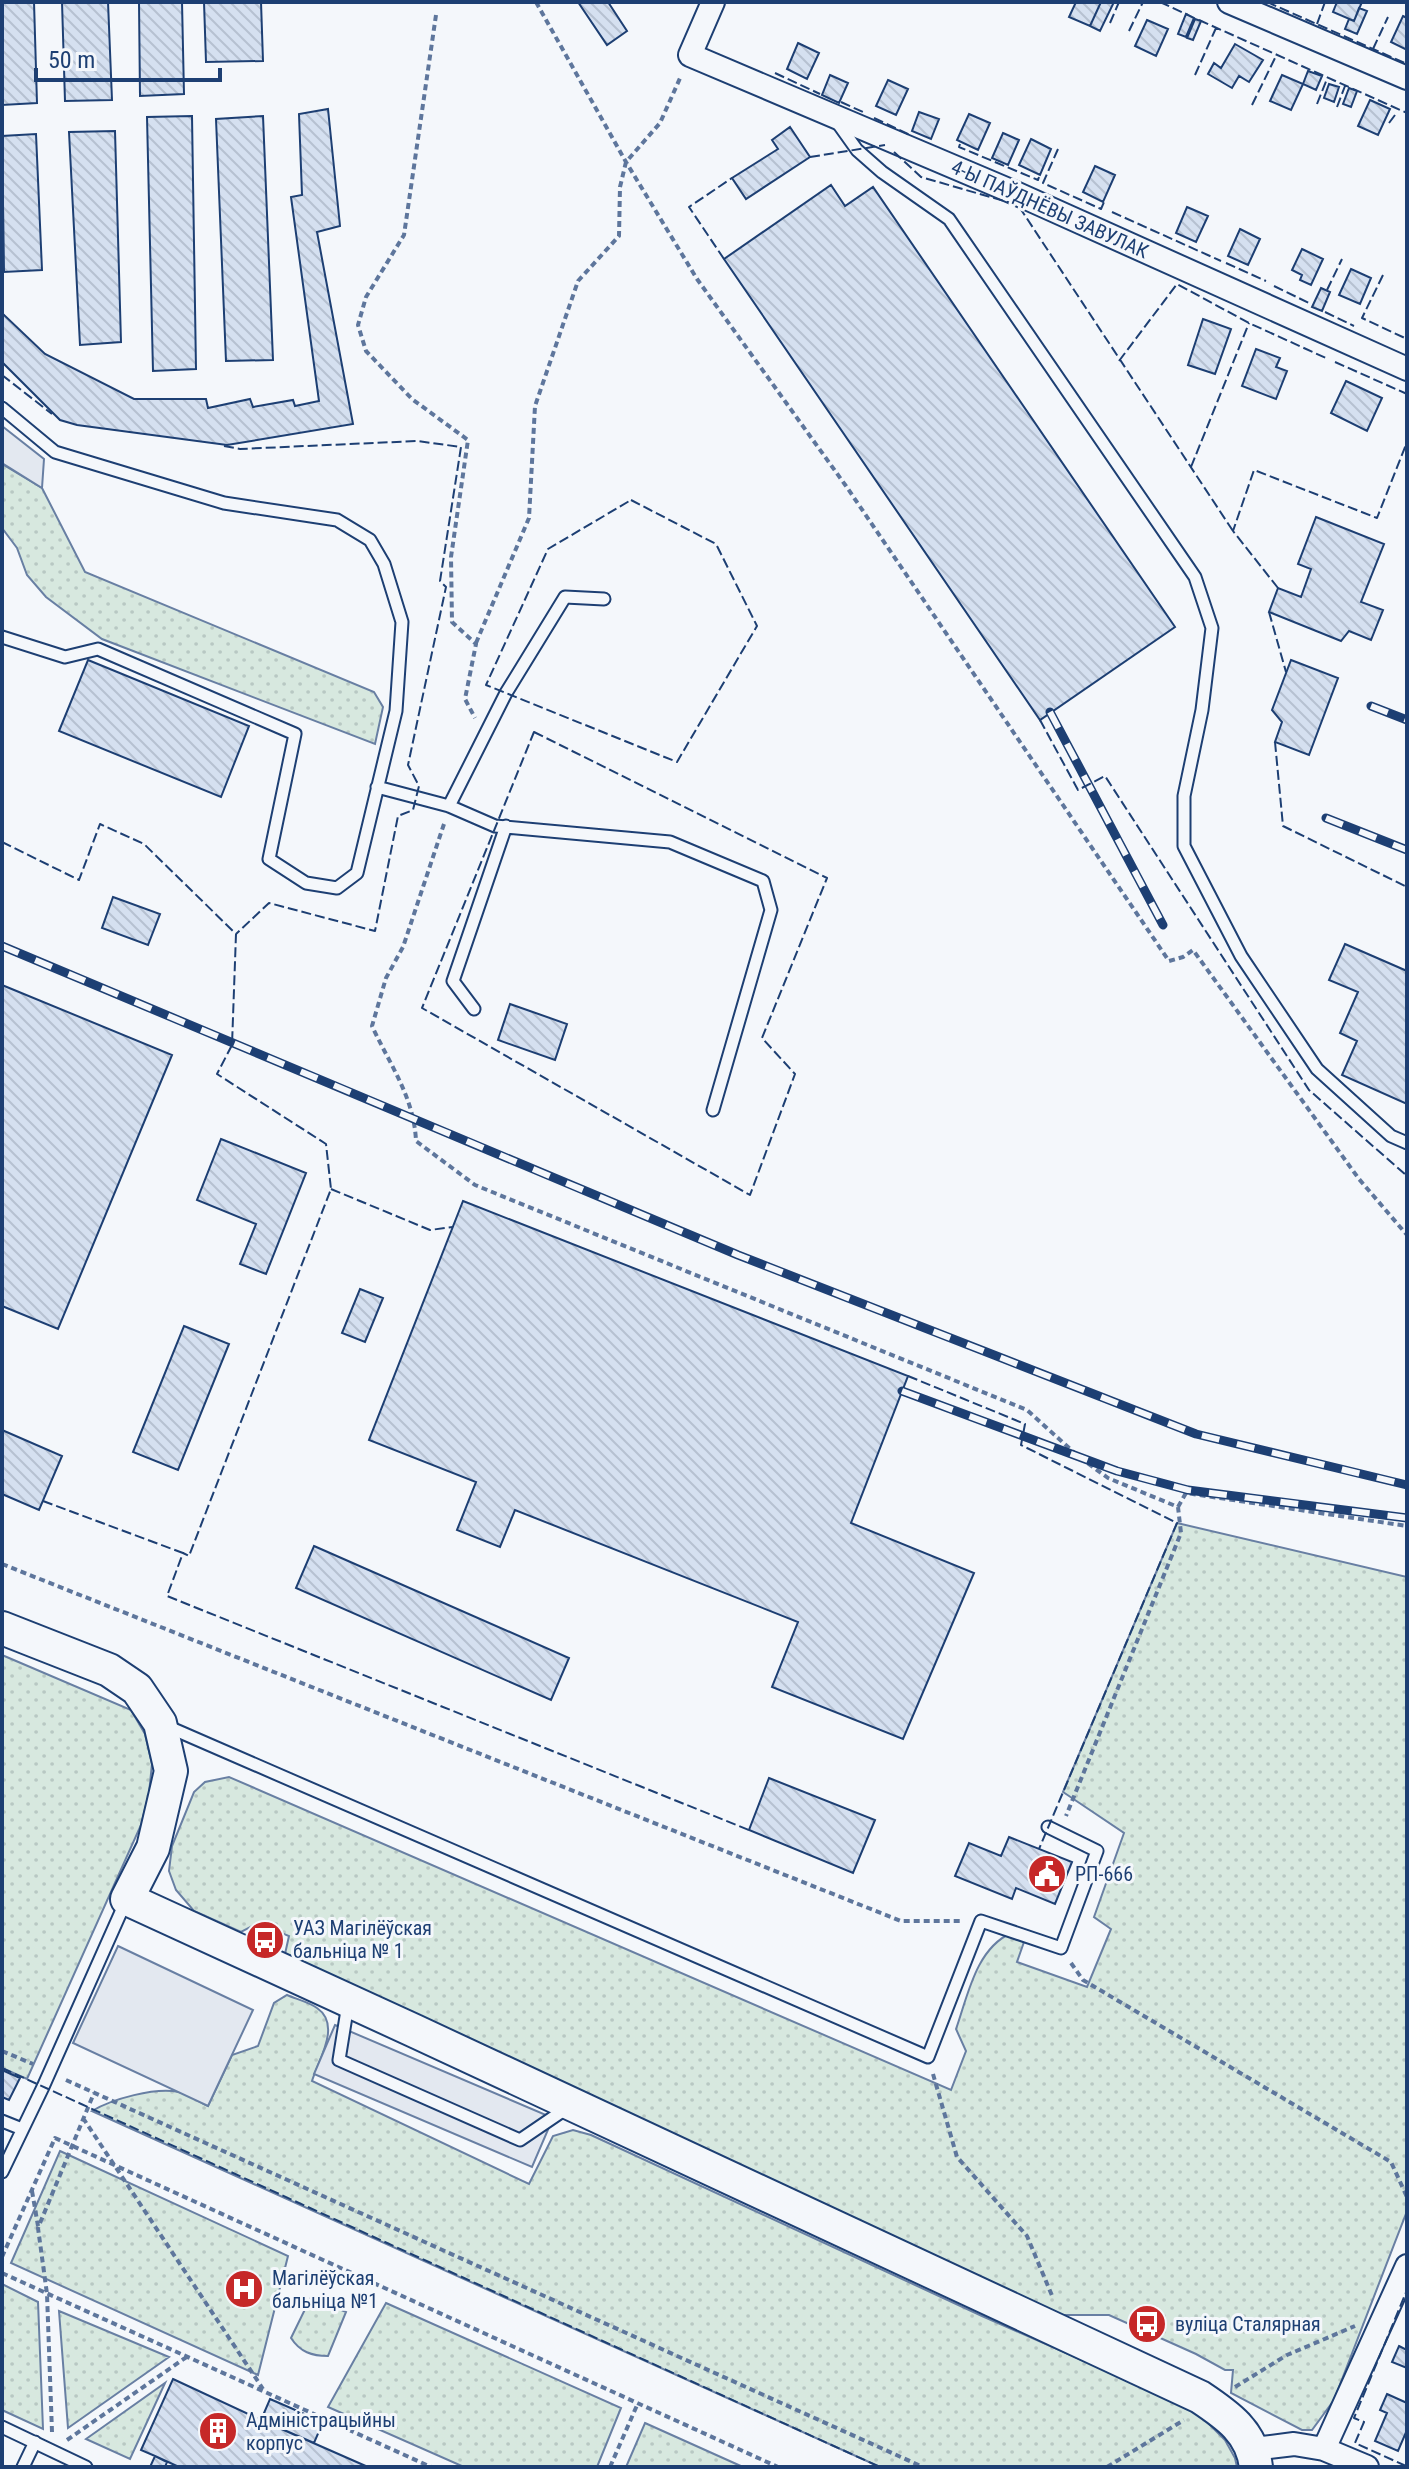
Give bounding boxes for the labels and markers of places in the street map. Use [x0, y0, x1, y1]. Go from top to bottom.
public building icon: РП-666 [1026, 1853, 1068, 1895]
place label: РП-666 [1075, 1862, 1133, 1886]
place label: УАЗ Магілёўская бальніца № 1 [293, 1916, 432, 1963]
bus stop icon: УАЗ Магілёўская бальніца № 1 [244, 1919, 286, 1961]
place label: Магілёўская бальніца №1 [272, 2266, 378, 2313]
hospital icon: Магілёўская бальніца №1 [223, 2268, 265, 2310]
bus stop icon: вуліца Сталярная [1126, 2303, 1168, 2345]
place label: вуліца Сталярная [1175, 2312, 1321, 2336]
place label: Адміністрацыйны корпус [246, 2408, 396, 2455]
building icon: Адміністрацыйны корпус [197, 2410, 239, 2452]

